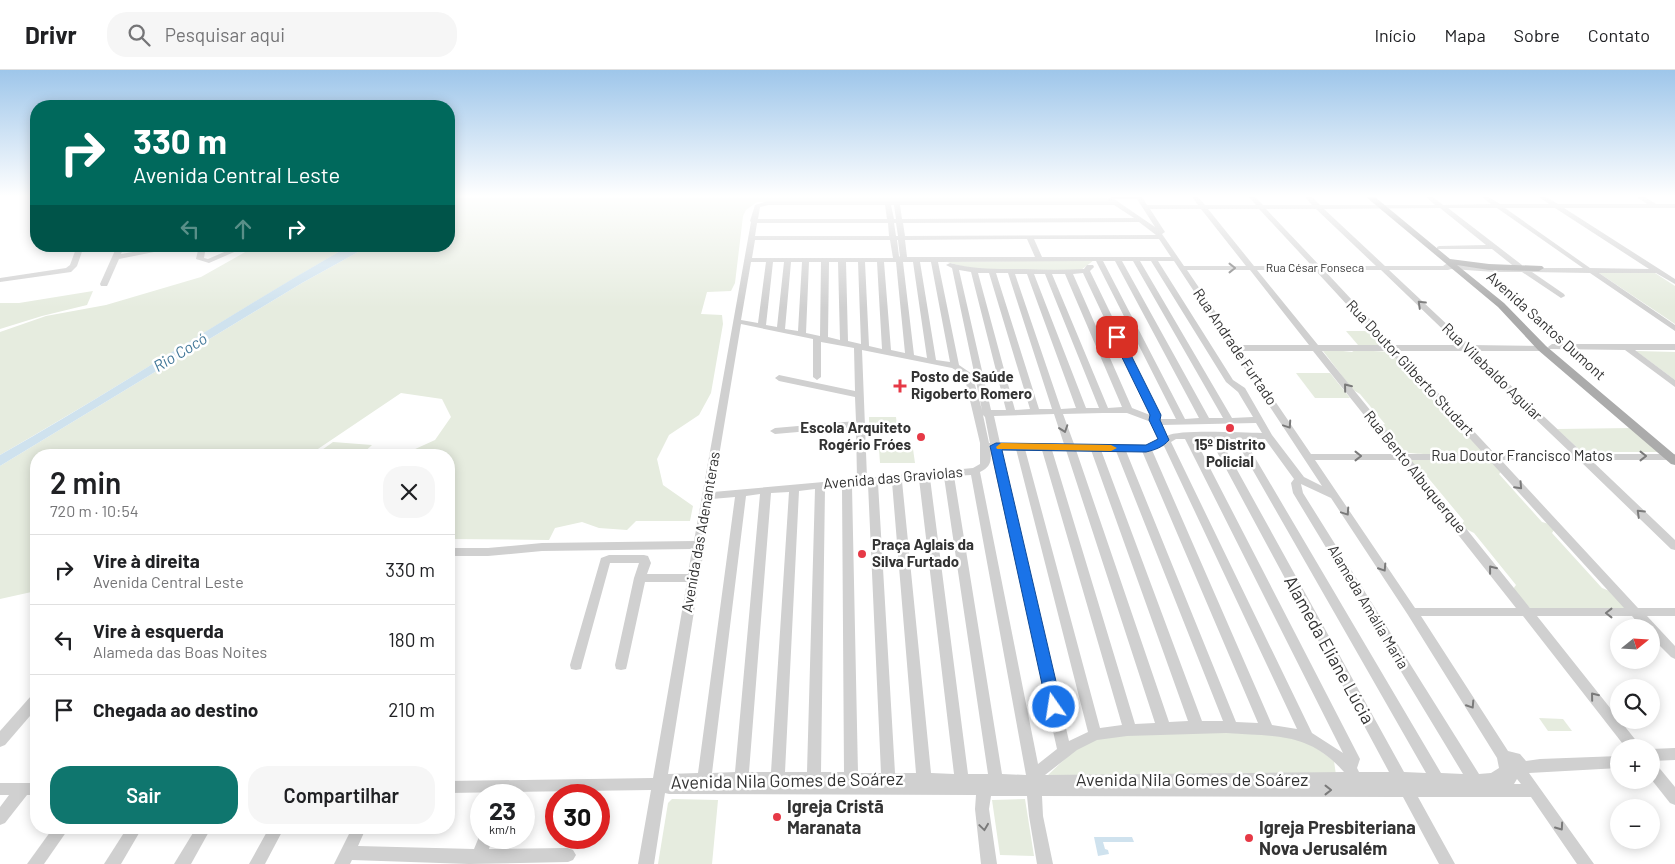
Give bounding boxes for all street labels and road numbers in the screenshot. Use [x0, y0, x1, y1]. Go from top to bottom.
street label: Rua César Fonseca [1266, 260, 1364, 274]
street label: Avenida Santos Dumont [1484, 267, 1610, 383]
street label: Rua Andrade Furtado [1190, 285, 1282, 408]
street label: Rua Doutor Gilberto Studart [1343, 296, 1478, 439]
street label: Rua Vilebaldo Aguiar [1439, 319, 1547, 424]
street label: Rua Bento Albuquerque [1361, 406, 1471, 536]
street label: Rua Doutor Francisco Matos [1431, 446, 1613, 464]
street label: Avenida das Adenanteras [677, 450, 723, 614]
street label: Avenida das Graviolas [822, 462, 963, 492]
street label: Alameda Amália Maria [1325, 541, 1413, 672]
street label: Alameda Eliane Lúcia [1280, 572, 1380, 727]
street label: Avenida Nila Gomes de Soárez [670, 767, 904, 793]
street label: Avenida Nila Gomes de Soárez [1076, 768, 1308, 790]

